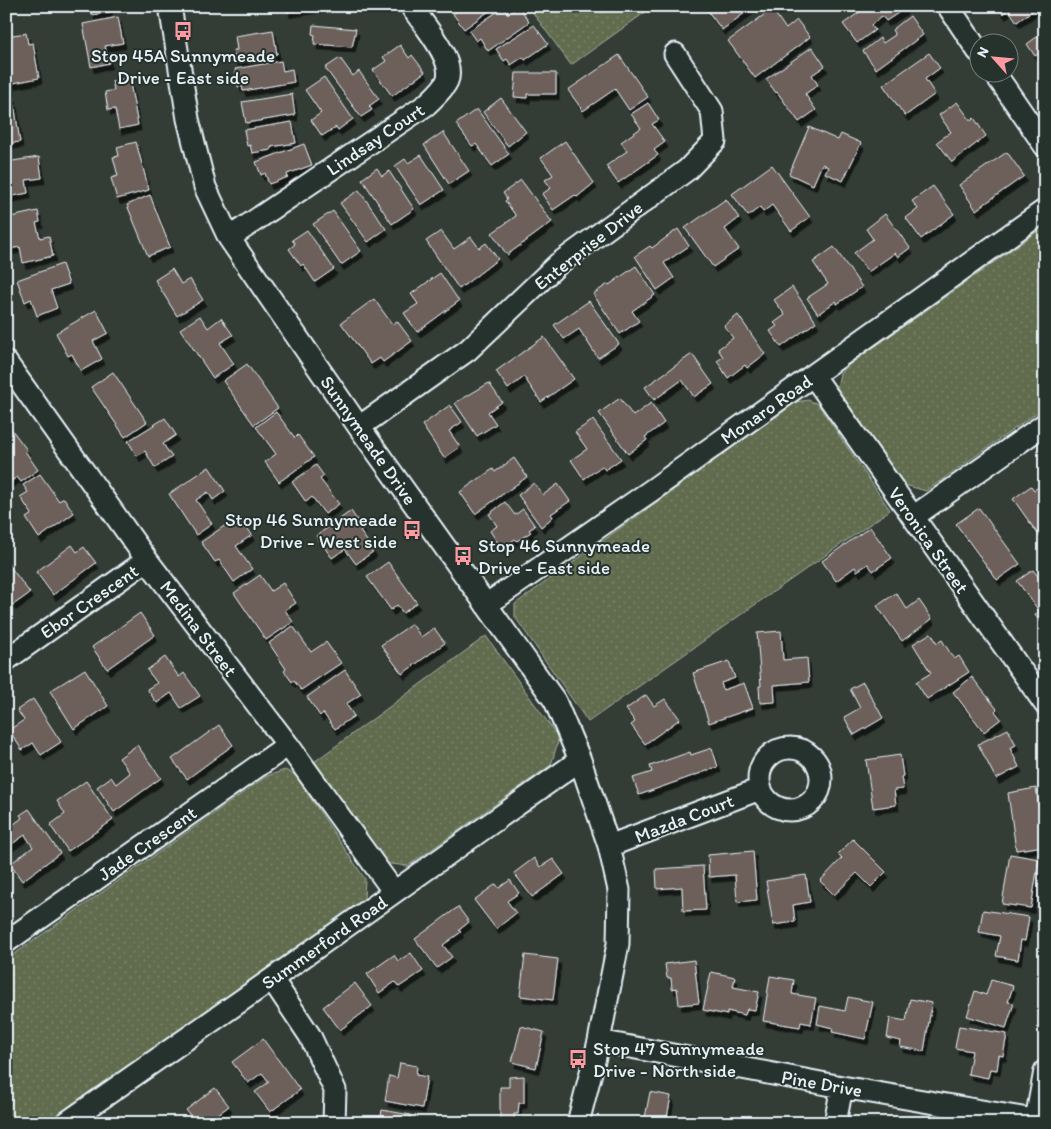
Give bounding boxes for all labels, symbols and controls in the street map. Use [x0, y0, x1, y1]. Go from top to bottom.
bus stop icon: Stop 45A Sunnymeade Drive - East side [172, 20, 194, 42]
north arrow [968, 32, 1018, 82]
place label: Stop 45A Sunnymeade Drive - East side [91, 44, 275, 89]
text: N [973, 44, 993, 60]
street label: Lindsay Court [322, 98, 429, 181]
street label: Enterprise Drive [529, 196, 647, 295]
street label: Monaro Road [716, 369, 817, 449]
street label: Sunnymeade Drive [315, 371, 422, 509]
street label: Veronica Street [883, 482, 974, 598]
place label: Stop 46 Sunnymeade Drive - West side [225, 508, 397, 553]
bus stop icon: Stop 46 Sunnymeade Drive - West side [401, 519, 423, 541]
place label: Stop 46 Sunnymeade Drive - East side [478, 534, 650, 579]
bus stop icon: Stop 46 Sunnymeade Drive - East side [452, 545, 474, 567]
street label: Ebor Crescent [36, 559, 143, 644]
street label: Medina Street [155, 576, 242, 681]
street label: Mazda Court [631, 789, 737, 848]
street label: Jade Crescent [94, 801, 201, 886]
street label: Summerford Road [257, 890, 392, 994]
place label: Stop 47 Sunnymeade Drive - North side [593, 1037, 764, 1082]
bus stop icon: Stop 47 Sunnymeade Drive - North side [567, 1048, 589, 1070]
street label: Pine Drive [780, 1065, 864, 1102]

